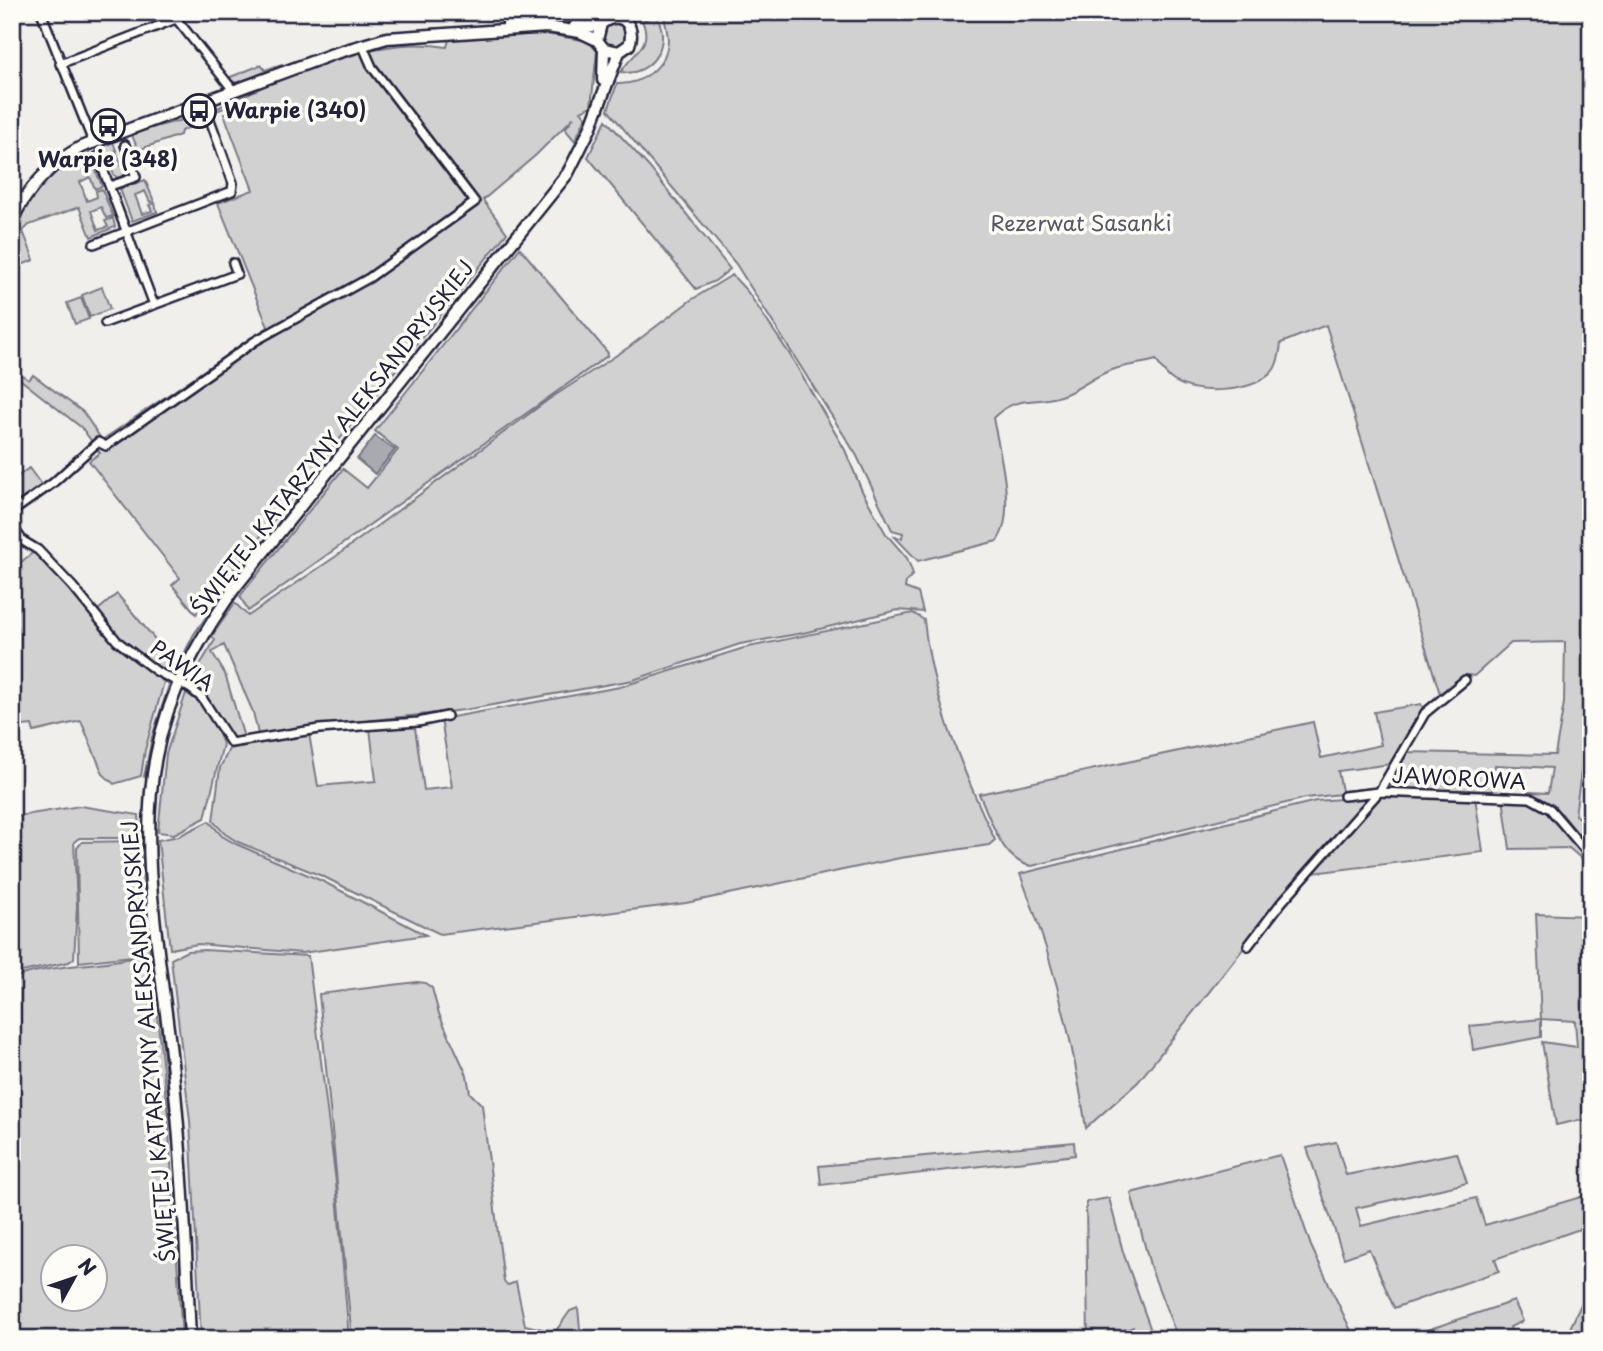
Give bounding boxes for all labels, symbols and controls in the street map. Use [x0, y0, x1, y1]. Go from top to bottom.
bus stop icon: Warpie (340) [180, 92, 218, 130]
place label: Warpie (340) [224, 93, 366, 125]
bus stop icon: Warpie (348) [89, 107, 127, 145]
place label: Warpie (348) [38, 142, 178, 174]
park label: Rezerwat Sasanki [991, 206, 1171, 238]
street label: ŚWIĘTEJ KATARZYNY ALEKSANDRYJSKIEJ [182, 252, 480, 621]
street label: PAWIA [145, 631, 222, 698]
street label: JAWOROWA [1391, 758, 1527, 796]
street label: ŚWIĘTEJ KATARZYNY ALEKSANDRYJSKIEJ [112, 819, 182, 1263]
north arrow [38, 1242, 108, 1312]
text: N [72, 1252, 103, 1281]

